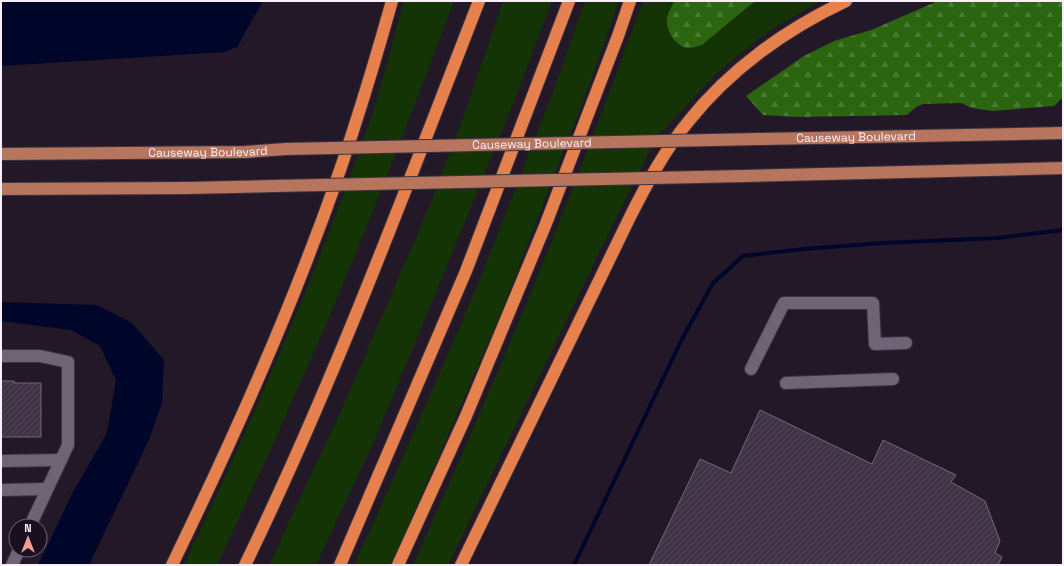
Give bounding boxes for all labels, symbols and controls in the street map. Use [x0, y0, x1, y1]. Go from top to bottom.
street label: Causeway Boulevard [796, 128, 916, 146]
street label: Causeway Boulevard [472, 135, 592, 153]
street label: Causeway Boulevard [148, 142, 268, 161]
north arrow [8, 518, 48, 558]
text: N [24, 521, 32, 535]

